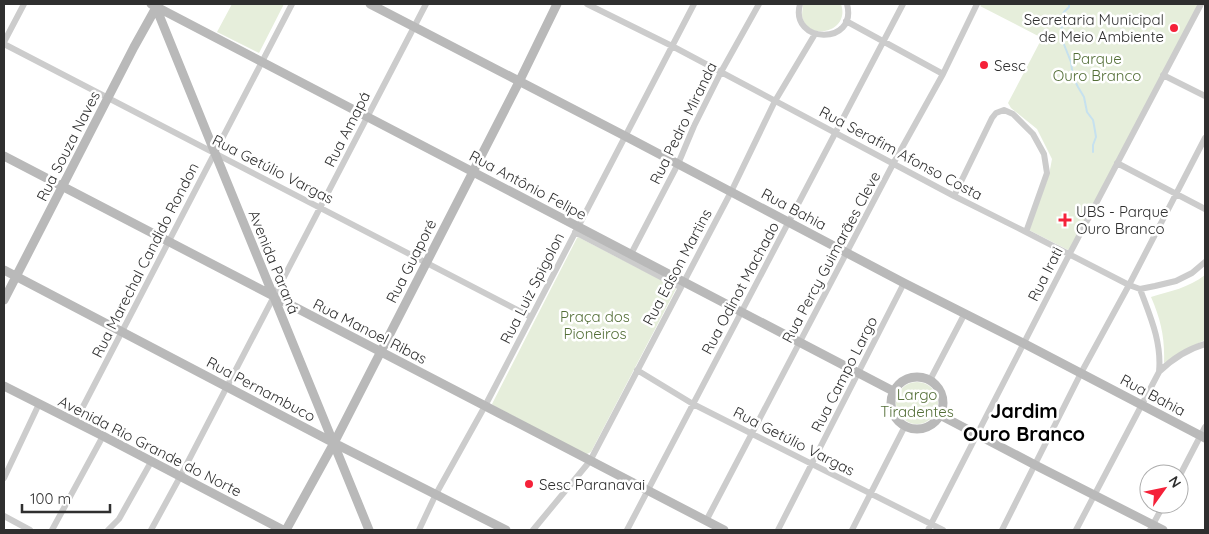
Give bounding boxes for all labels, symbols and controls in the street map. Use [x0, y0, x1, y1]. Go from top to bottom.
place label: Secretaria Municipal de Meio Ambiente [1024, 10, 1164, 46]
marker: Secretaria Municipal de Meio Ambiente [1168, 22, 1180, 34]
park label: Parque Ouro Branco [1053, 49, 1141, 85]
place label: Sesc [994, 56, 1026, 75]
street label: Rua Pedro Miranda [645, 59, 721, 187]
marker: Sesc [978, 59, 990, 71]
street label: Rua Souza Naves [32, 88, 104, 204]
street label: Rua Amapá [320, 88, 374, 170]
street label: Rua Serafim Afonso Costa [816, 102, 986, 204]
street label: Rua Getúlio Vargas [209, 130, 337, 208]
street label: Rua Antônio Felipe [466, 146, 590, 224]
street label: Rua Marechal Candido Rondon [87, 159, 203, 361]
street label: Rua Percy Guimarães Cleve [778, 168, 884, 346]
street label: Rua Bahia [758, 184, 830, 234]
place label: UBS - Parque Ouro Branco [1076, 202, 1168, 238]
street label: Rua Edson Martins [638, 205, 716, 329]
street label: Avenida Paraná [245, 207, 303, 317]
marker: UBS - Parque Ouro Branco [1058, 213, 1072, 227]
street label: Rua Guaporé [382, 216, 440, 306]
street label: Rua Odinot Machado [697, 218, 783, 358]
street label: Rua Luiz Spigolon [496, 229, 568, 347]
street label: Rua Irati [1023, 244, 1067, 304]
street label: Rua Manoel Ribas [310, 294, 430, 368]
park label: Praça dos Pioneiros [560, 307, 630, 343]
street label: Rua Campo Largo [807, 313, 881, 435]
street label: Rua Pernambuco [203, 352, 319, 426]
street label: Rua Bahia [1117, 370, 1189, 420]
park label: Largo Tiradentes [880, 385, 954, 421]
street label: Avenida Rio Grande do Norte [55, 391, 245, 501]
district label: Jardim Ouro Branco [963, 398, 1085, 446]
street label: Rua Getúlio Vargas [730, 402, 858, 480]
north arrow [1139, 464, 1189, 514]
text: N [1165, 473, 1185, 491]
place label: Sesc Paranavai [539, 475, 645, 494]
marker: Sesc Paranavai [523, 478, 535, 490]
scale bar [22, 482, 110, 514]
text: 100 m [30, 489, 71, 508]

